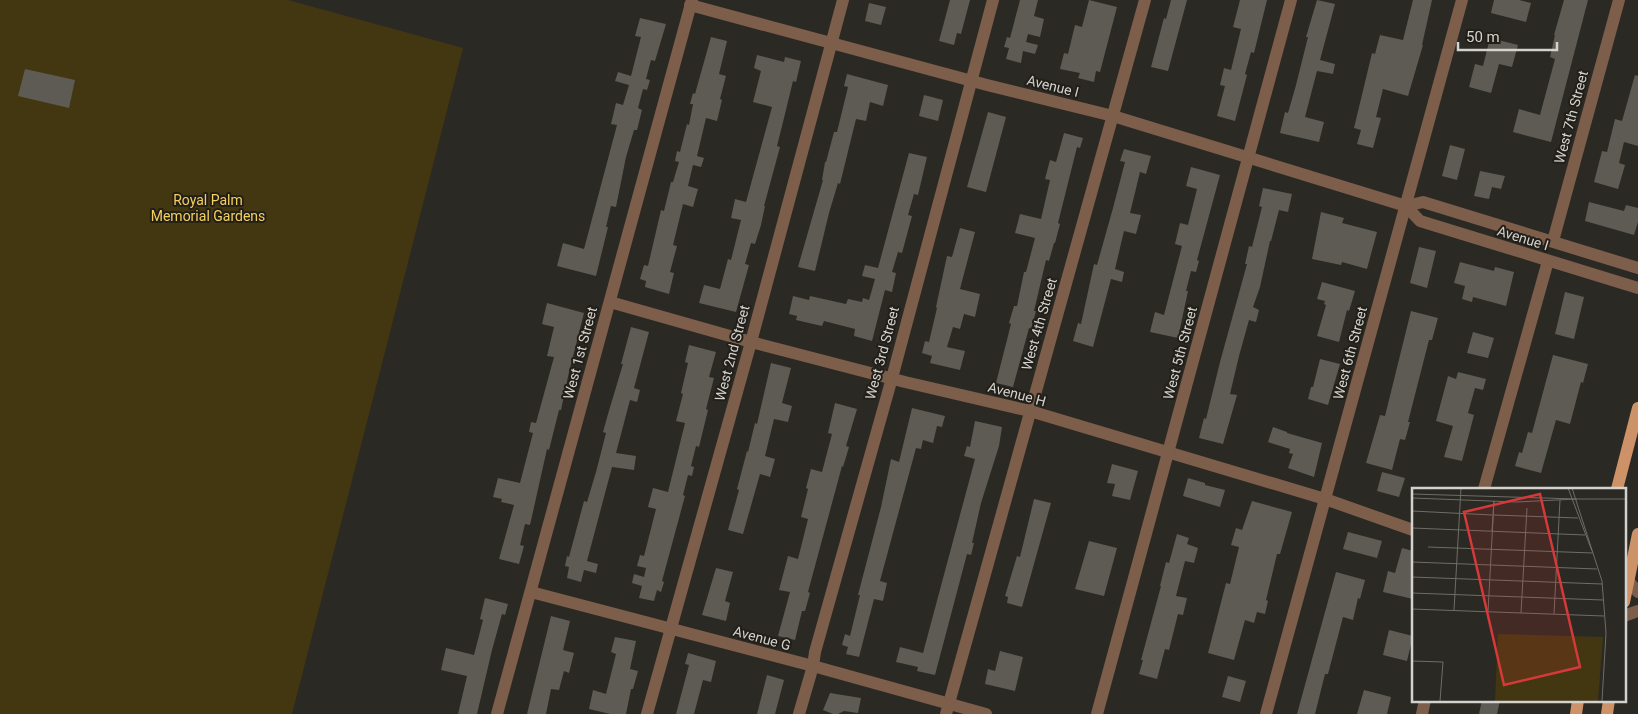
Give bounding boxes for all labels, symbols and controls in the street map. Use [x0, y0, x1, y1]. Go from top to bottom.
scale bar [1458, 20, 1557, 52]
text: 50 m [1466, 28, 1500, 46]
street label: West 7th Street [1551, 68, 1591, 165]
street label: Avenue I [1025, 72, 1081, 100]
park label: Royal Palm Memorial Gardens [151, 192, 265, 224]
street label: Avenue I [1495, 223, 1551, 253]
street label: West 4th Street [1018, 276, 1060, 372]
street label: West 2nd Street [711, 303, 753, 403]
street label: West 3rd Street [862, 304, 902, 401]
street label: West 5th Street [1160, 304, 1200, 401]
street label: West 6th Street [1330, 304, 1370, 401]
street label: West 1st Street [560, 305, 600, 401]
street label: Avenue H [986, 379, 1048, 409]
inset map [1412, 488, 1626, 702]
street label: Avenue G [732, 623, 792, 653]

